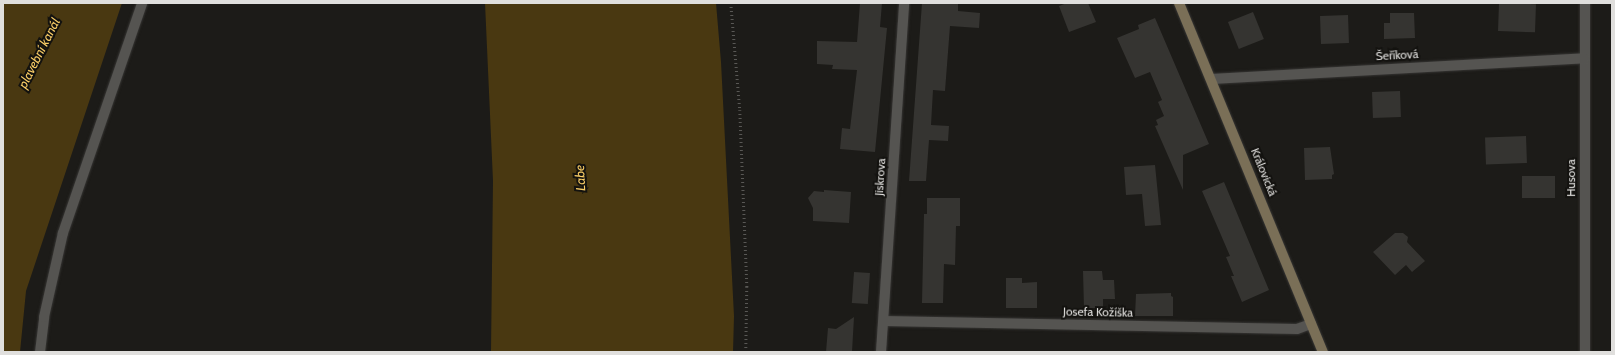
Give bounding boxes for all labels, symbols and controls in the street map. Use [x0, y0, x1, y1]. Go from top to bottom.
water label: plavební kanál [15, 15, 63, 91]
street label: Šeříková [1375, 47, 1419, 63]
street label: Královická [1248, 146, 1280, 198]
street label: Jiskrova [872, 158, 888, 196]
street label: Husova [1564, 159, 1578, 197]
water label: Labe [572, 165, 588, 191]
street label: Josefa Kožíška [1063, 304, 1133, 320]

